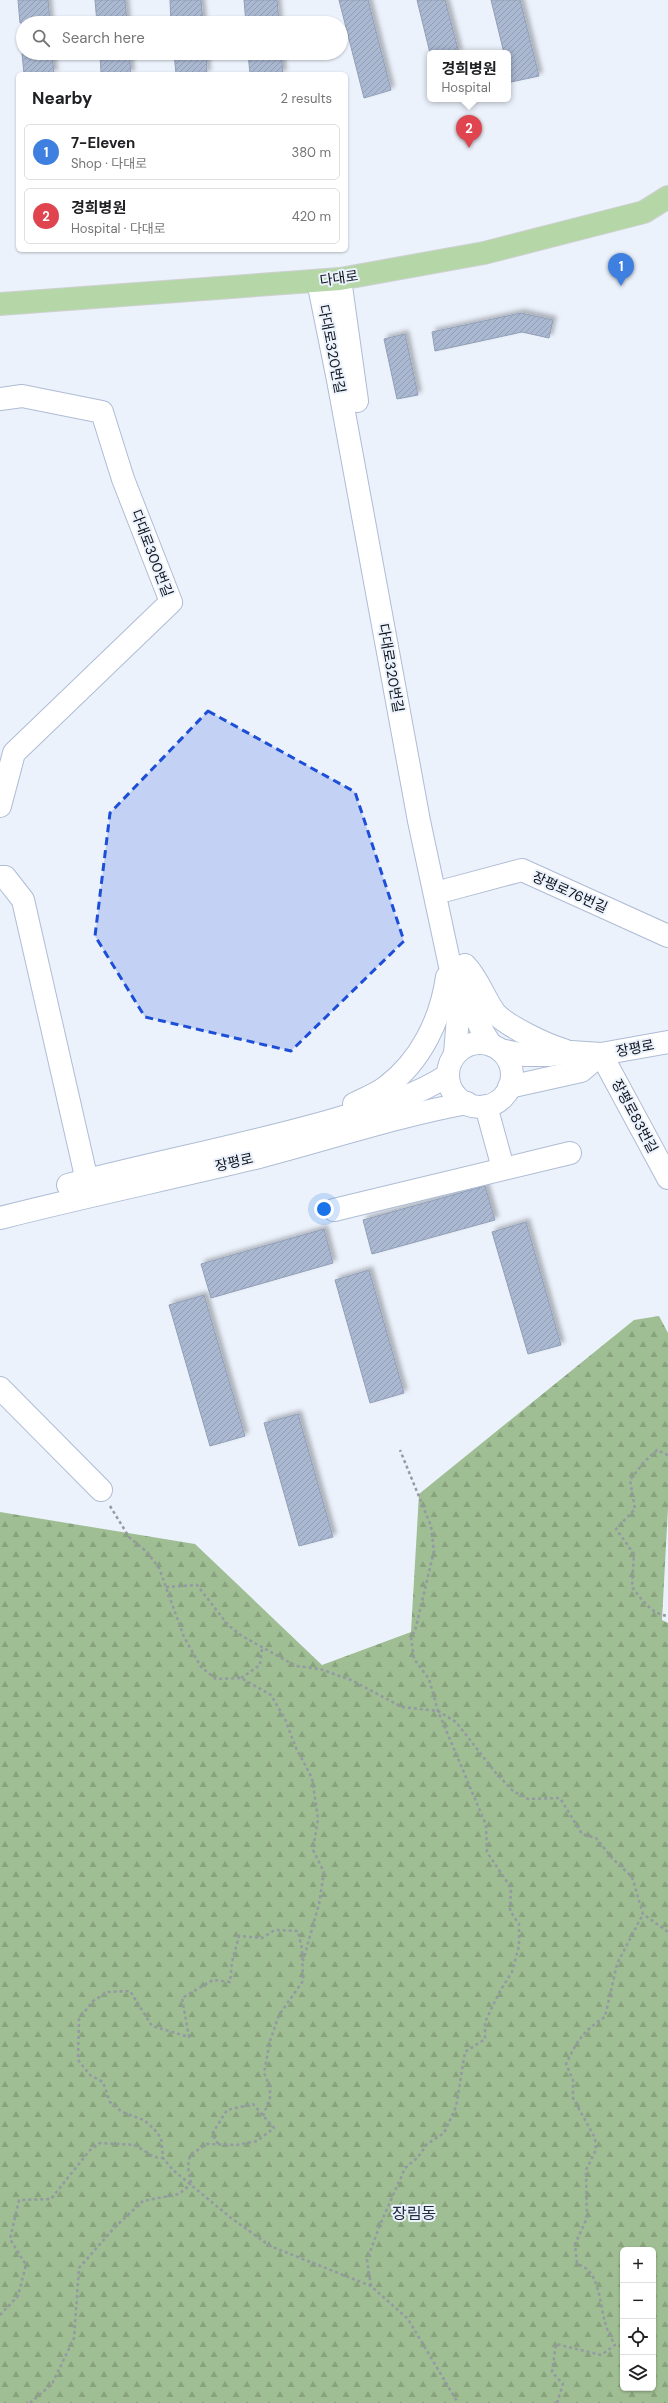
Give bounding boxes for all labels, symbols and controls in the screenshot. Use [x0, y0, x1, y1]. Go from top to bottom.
search box [16, 16, 348, 60]
icon: search [30, 27, 52, 49]
text: Search here [62, 28, 145, 48]
popup [427, 50, 511, 102]
text: 경희병원 [441, 59, 497, 79]
text: Hospital [441, 79, 491, 96]
text: Nearby [32, 87, 92, 109]
text: 2 results [281, 90, 332, 107]
pin: 2 [456, 115, 482, 148]
text: 7-Eleven [71, 133, 135, 153]
text: 1 [44, 144, 48, 161]
text: 380 m [291, 144, 331, 161]
text: Shop · 다대로 [71, 155, 147, 172]
text: 경희병원 [71, 198, 126, 218]
text: 2 [42, 208, 50, 225]
text: 420 m [292, 208, 331, 225]
text: Hospital · 다대로 [71, 220, 166, 237]
pin: 1 [608, 253, 634, 286]
street label: 다대로 [319, 266, 360, 290]
street label: 다대로320번길 [315, 303, 349, 395]
street label: 다대로300번길 [127, 507, 177, 599]
street label: 다대로320번길 [374, 622, 408, 714]
street label: 장평로76번길 [530, 867, 610, 917]
street label: 장평로 [614, 1035, 656, 1061]
street label: 장평로83번길 [608, 1076, 662, 1156]
street label: 장평로 [213, 1149, 255, 1175]
your location [314, 1199, 334, 1219]
district label: 장림동 [392, 2203, 436, 2224]
map controls [620, 2247, 656, 2391]
button: + [620, 2247, 656, 2283]
button: − [620, 2283, 656, 2319]
button: locate [620, 2319, 656, 2355]
button: layers [620, 2355, 656, 2391]

